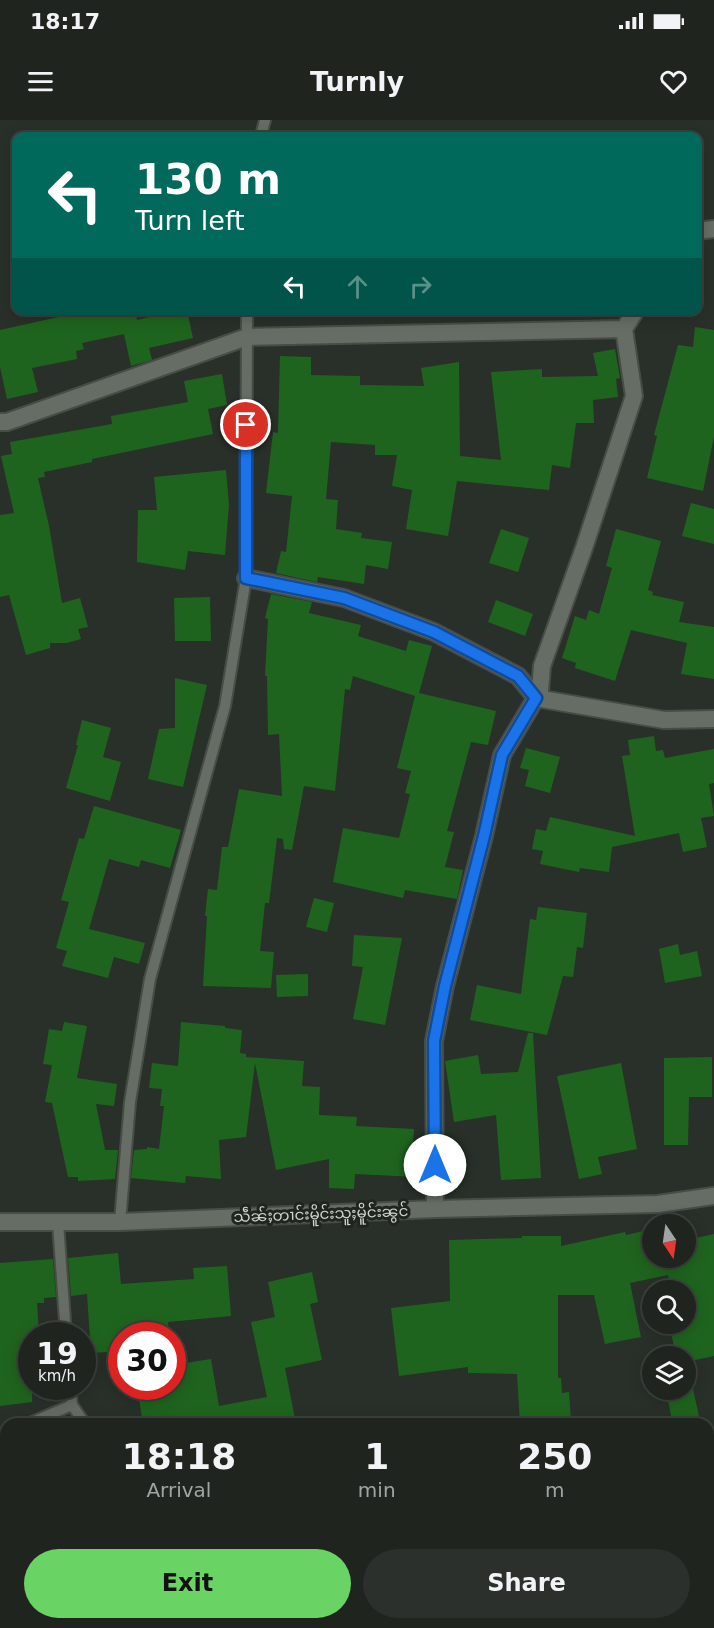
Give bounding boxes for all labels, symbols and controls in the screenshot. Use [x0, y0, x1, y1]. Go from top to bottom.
text: 18:17 [30, 9, 100, 34]
icon: menu [24, 65, 57, 98]
icon: heart [657, 65, 690, 98]
text: Turnly [310, 66, 404, 97]
text: 130 m [135, 155, 281, 204]
icon: left [36, 156, 114, 234]
text: Turn left [135, 205, 245, 236]
icon: left [278, 270, 311, 303]
icon: ahead [341, 270, 374, 303]
icon: right [404, 270, 437, 303]
pin [220, 399, 271, 450]
icon: arrive [229, 408, 262, 441]
position arrow [403, 1133, 467, 1197]
street label: သဵၼ်ႈတၢင်းမိူင်းသူႈမိူင်းၼွင် [233, 1201, 409, 1229]
north arrow [642, 1214, 696, 1268]
map controls [642, 1214, 696, 1400]
button: search [642, 1280, 696, 1334]
speed limit sign: 30 [108, 1322, 186, 1400]
text: 19 [36, 1336, 78, 1371]
button: layers [642, 1346, 696, 1400]
text: km/h [38, 1367, 76, 1385]
text: 18:18 [122, 1436, 236, 1477]
text: 1 [364, 1436, 389, 1477]
text: 250 [517, 1436, 592, 1477]
text: Arrival [146, 1478, 211, 1502]
text: min [358, 1478, 396, 1502]
text: m [545, 1478, 565, 1502]
button: Exit [24, 1549, 351, 1618]
button: Share [363, 1549, 690, 1618]

